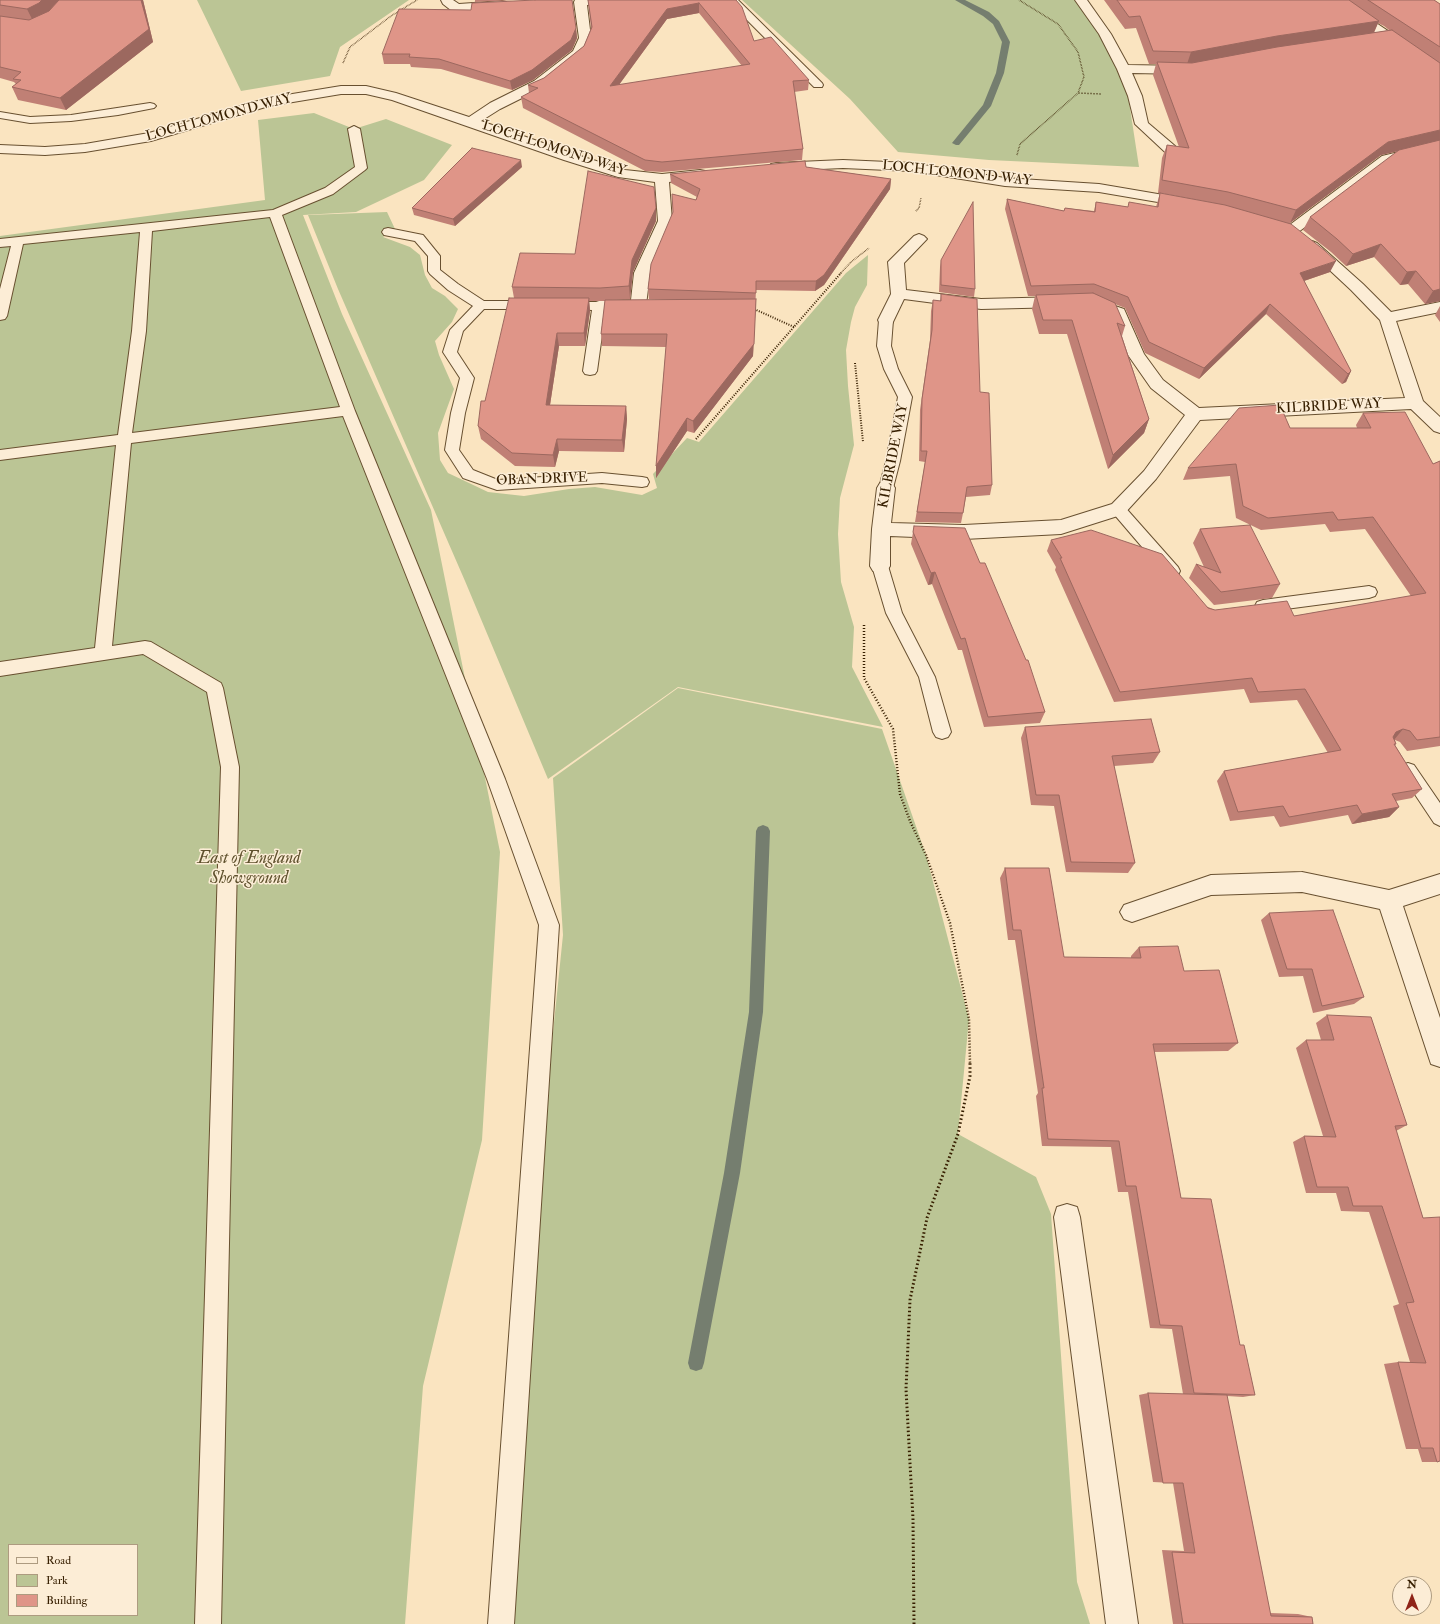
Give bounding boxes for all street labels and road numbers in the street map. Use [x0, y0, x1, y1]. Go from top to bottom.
street label: LOCH LOMOND WAY [144, 90, 294, 146]
street label: LOCH LOMOND WAY [480, 118, 628, 180]
street label: LOCH LOMOND WAY [881, 158, 1033, 190]
street label: KILBRIDE WAY [1276, 396, 1382, 418]
street label: KILBRIDE WAY [876, 402, 912, 510]
street label: OBAN DRIVE [496, 470, 588, 490]

